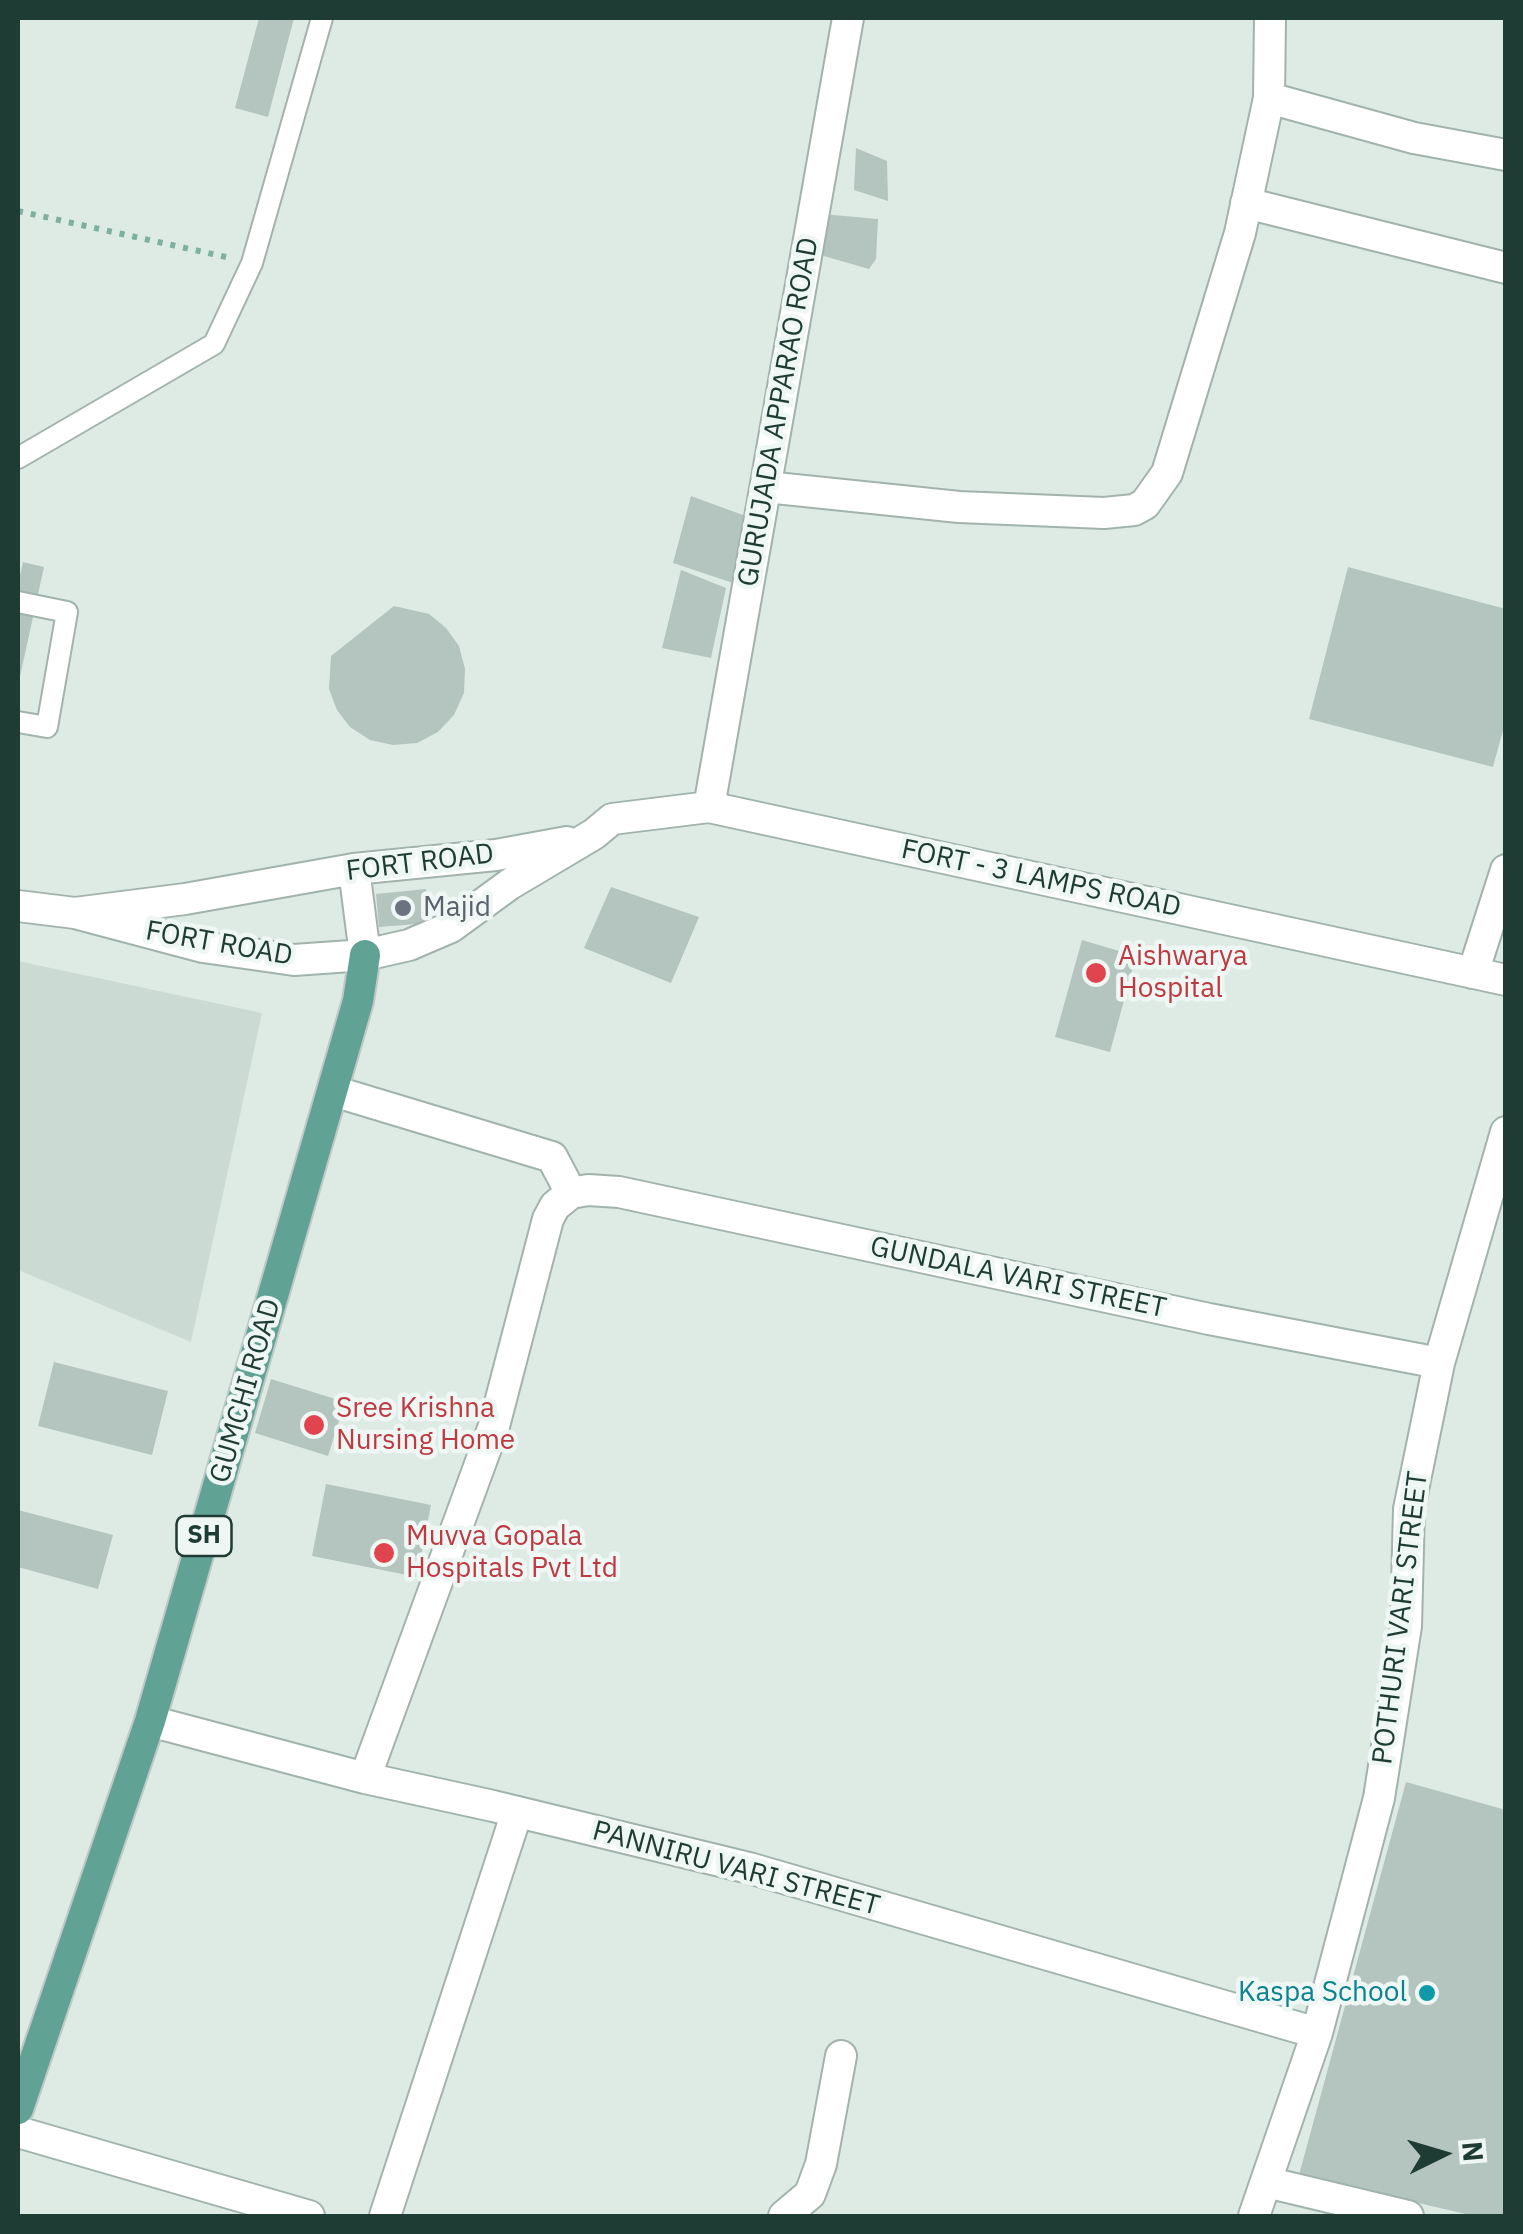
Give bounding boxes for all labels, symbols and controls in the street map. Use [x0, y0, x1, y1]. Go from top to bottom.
street label: GURUJADA APPARAO ROAD [732, 235, 826, 589]
street label: FORT - 3 LAMPS ROAD [898, 833, 1184, 925]
street label: FORT ROAD [344, 837, 496, 889]
place label: Majid [423, 891, 491, 925]
marker: Majid [392, 897, 414, 919]
street label: FORT ROAD [143, 915, 295, 973]
place label: Aishwarya Hospital [1118, 940, 1248, 1006]
marker: Aishwarya Hospital [1083, 960, 1109, 986]
street label: GUNDALA VARI STREET [867, 1230, 1169, 1326]
street label: GUMCHI ROAD [204, 1295, 288, 1487]
place label: Sree Krishna Nursing Home [336, 1392, 515, 1458]
marker: Sree Krishna Nursing Home [301, 1412, 327, 1438]
street label: POTHURI VARI STREET [1366, 1470, 1436, 1766]
road number: SH [176, 1516, 232, 1556]
place label: Muvva Gopala Hospitals Pvt Ltd [406, 1520, 618, 1586]
marker: Muvva Gopala Hospitals Pvt Ltd [371, 1540, 397, 1566]
street label: PANNIRU VARI STREET [589, 1815, 883, 1923]
place label: Kaspa School [1238, 1976, 1407, 2010]
marker: Kaspa School [1416, 1982, 1438, 2004]
north arrow [1393, 2104, 1493, 2204]
text: N [1454, 2140, 1493, 2163]

